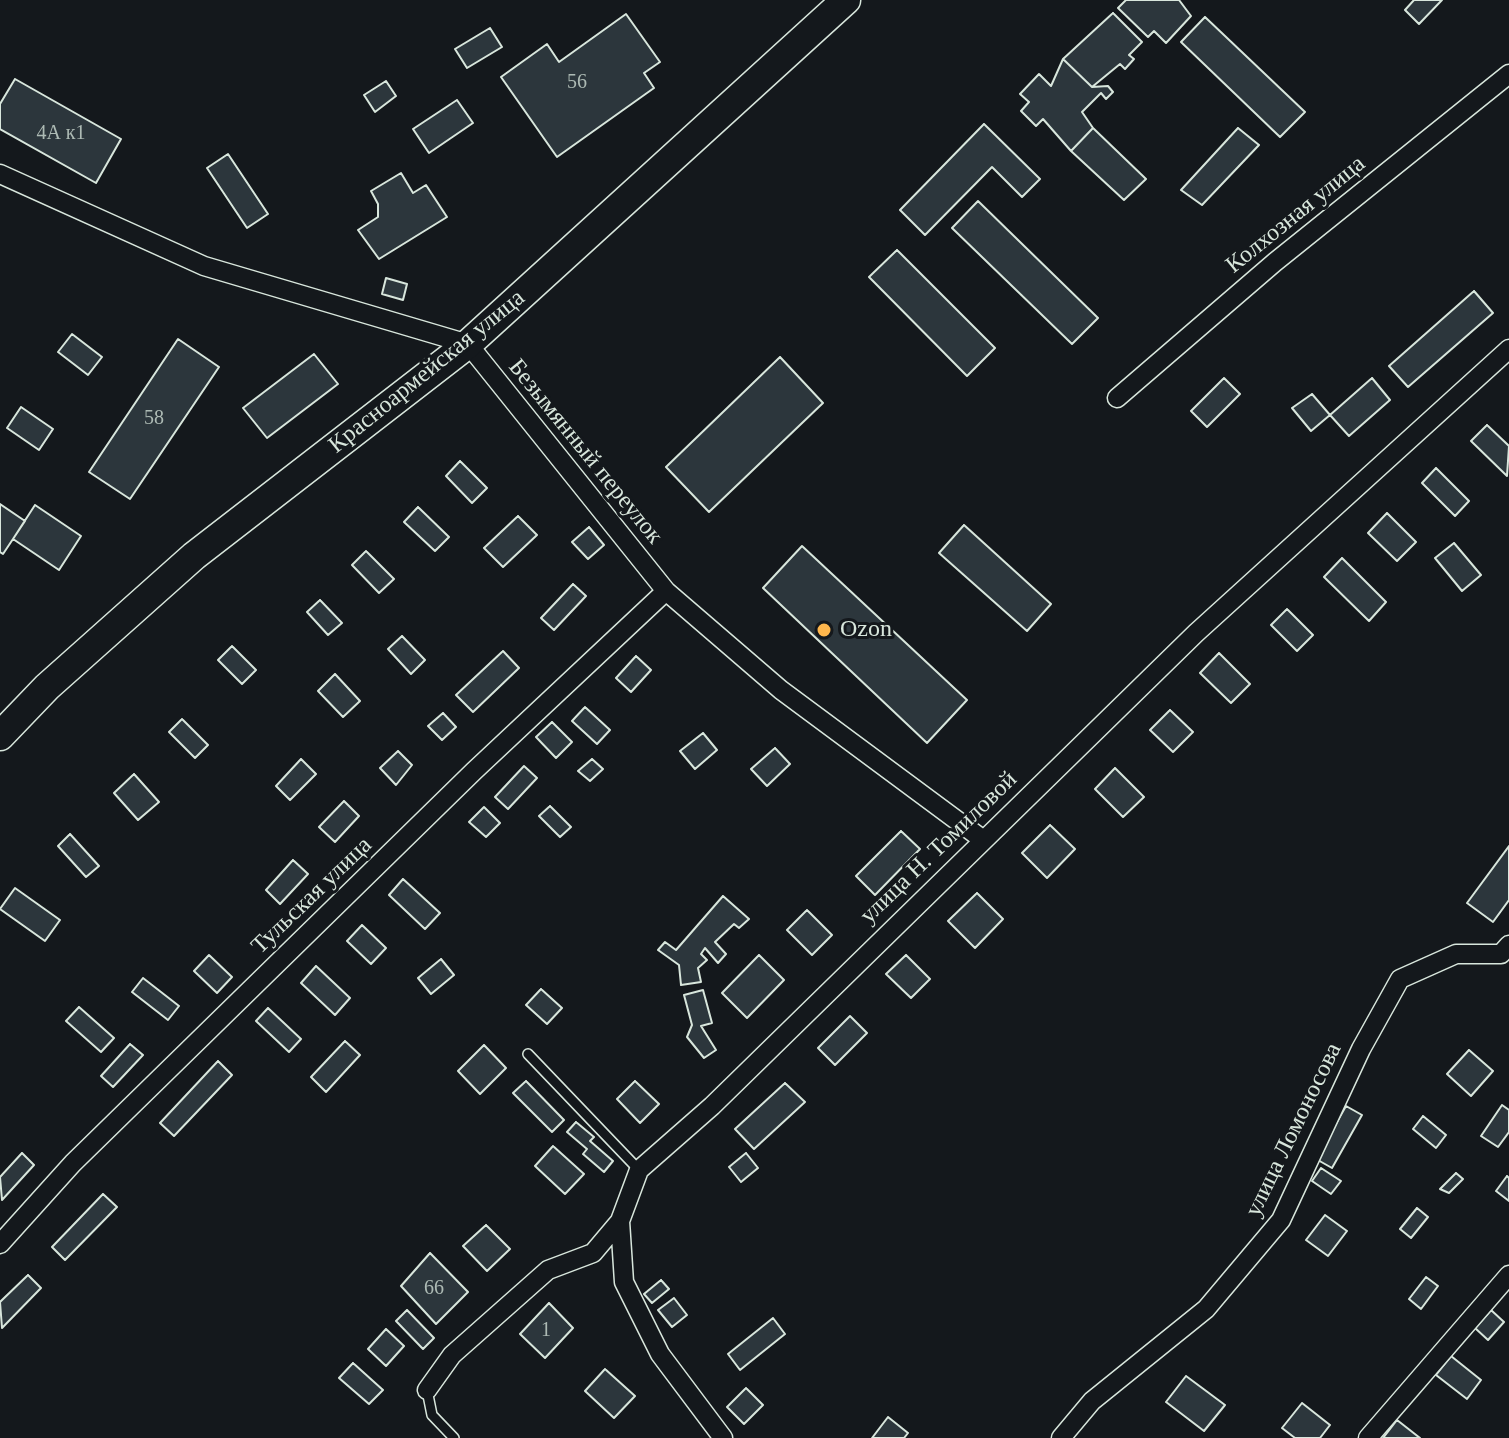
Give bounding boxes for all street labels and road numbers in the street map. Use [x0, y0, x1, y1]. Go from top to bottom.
street label: Колхозная улица [1221, 150, 1371, 280]
street label: Красноармейская улица [323, 284, 531, 460]
street label: Безымянный переулок [502, 354, 668, 550]
street label: улица Н. Томиловой [855, 766, 1023, 930]
street label: Тульская улица [246, 831, 378, 961]
street label: улица Ломоносова [1240, 1039, 1348, 1221]

